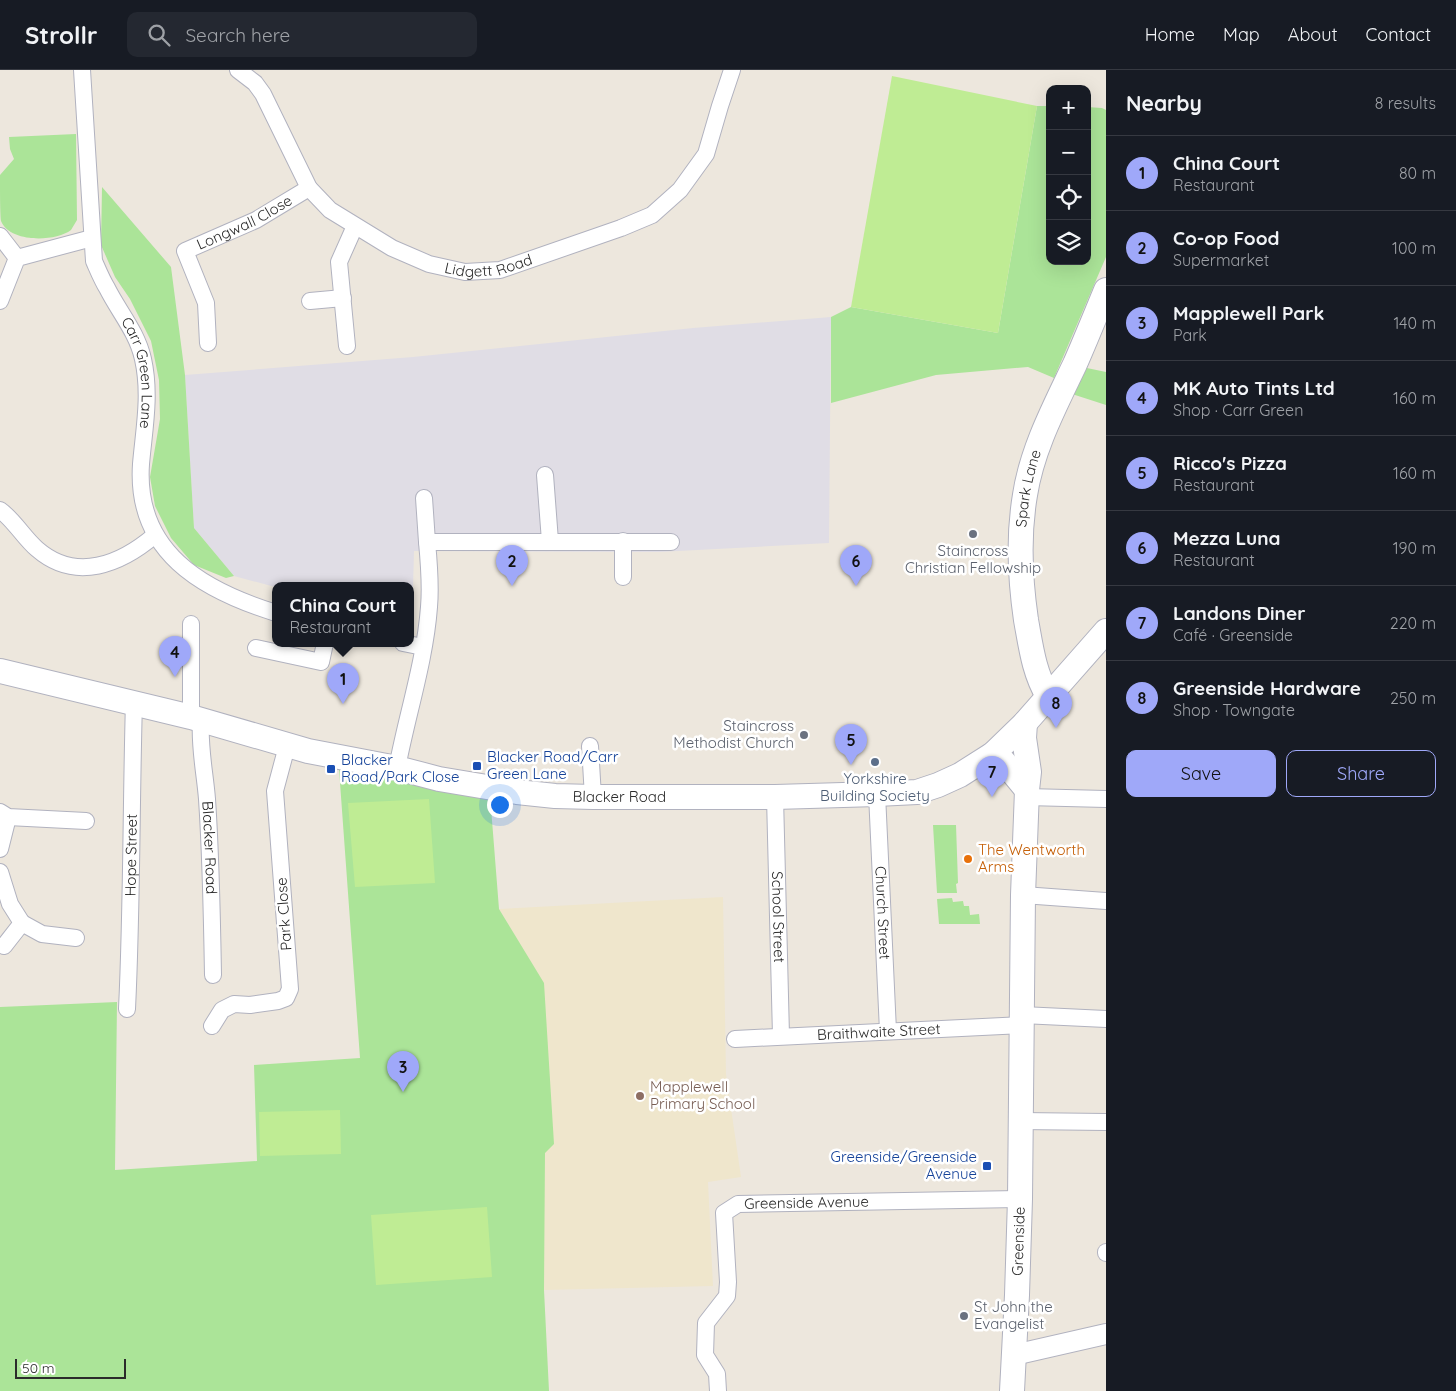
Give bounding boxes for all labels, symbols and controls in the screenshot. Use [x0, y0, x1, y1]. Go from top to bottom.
search box [127, 12, 477, 57]
text: Strollr [25, 20, 97, 50]
icon: search [145, 21, 173, 49]
text: Search here [185, 23, 290, 47]
text: Home [1145, 23, 1195, 46]
text: Map [1223, 23, 1260, 46]
text: About [1288, 23, 1338, 46]
text: Contact [1366, 23, 1431, 46]
map controls [1046, 85, 1091, 265]
button: + [1046, 85, 1091, 130]
text: Nearby [1126, 90, 1202, 116]
text: 8 results [1375, 93, 1436, 113]
button: − [1046, 130, 1091, 175]
text: China Court [1173, 151, 1280, 175]
text: 1 [1139, 163, 1145, 183]
text: 80 m [1399, 163, 1436, 183]
button: locate [1046, 175, 1091, 220]
text: Restaurant [1173, 175, 1255, 195]
street label: Longwall Close [194, 190, 295, 254]
button: layers [1046, 220, 1091, 265]
text: Co-op Food [1173, 226, 1279, 250]
text: 2 [1137, 238, 1147, 258]
text: 100 m [1392, 238, 1436, 258]
street label: Lidgett Road [443, 250, 535, 281]
text: Supermarket [1173, 250, 1269, 270]
text: Mapplewell Park [1173, 301, 1324, 325]
street label: Carr Green Lane [117, 313, 157, 430]
text: 3 [1138, 313, 1146, 333]
text: 140 m [1393, 313, 1436, 333]
text: Park [1173, 325, 1207, 345]
text: MK Auto Tints Ltd [1173, 376, 1335, 400]
text: 4 [1137, 388, 1147, 408]
text: 160 m [1393, 388, 1436, 408]
text: Shop · Carr Green [1173, 400, 1303, 420]
street label: Spark Lane [1011, 447, 1045, 528]
text: Ricco's Pizza [1173, 451, 1287, 475]
text: 5 [1137, 463, 1147, 483]
text: 160 m [1393, 463, 1436, 483]
text: Restaurant [1173, 475, 1255, 495]
text: Mezza Luna [1173, 526, 1281, 550]
marker: Staincross Christian Fellowship [967, 528, 979, 540]
text: 6 [1138, 538, 1146, 558]
text: 190 m [1393, 538, 1436, 558]
place label: Staincross Christian Fellowship [905, 541, 1041, 577]
pin: 2 [496, 545, 528, 586]
pin: 6 [840, 545, 872, 586]
text: Restaurant [1173, 550, 1255, 570]
popup [272, 582, 414, 647]
text: China Court [289, 593, 397, 617]
text: Landons Diner [1173, 601, 1305, 625]
text: 7 [1138, 613, 1146, 633]
text: 220 m [1390, 613, 1436, 633]
text: Restaurant [289, 617, 371, 637]
text: Café · Greenside [1173, 625, 1293, 645]
pin: 4 [159, 636, 191, 677]
pin: 1 [327, 663, 359, 704]
text: Greenside Hardware [1173, 676, 1361, 700]
pin: 8 [1040, 687, 1072, 728]
text: 8 [1138, 688, 1146, 708]
text: 250 m [1390, 688, 1436, 708]
text: Shop · Towngate [1173, 700, 1295, 720]
place label: Staincross Methodist Church [673, 716, 794, 752]
pin: 5 [835, 724, 867, 765]
marker: Staincross Methodist Church [798, 729, 810, 741]
place label: Blacker Road/Carr Green Lane [487, 747, 619, 783]
place label: Blacker Road/Park Close [341, 750, 460, 786]
button: Save [1126, 750, 1276, 797]
button: Share [1286, 750, 1436, 797]
marker: Yorkshire Building Society [869, 756, 881, 768]
pin: 7 [976, 756, 1008, 797]
marker: Blacker Road/Carr Green Lane [471, 760, 483, 772]
marker: Blacker Road/Park Close [325, 763, 337, 775]
place label: Yorkshire Building Society [820, 769, 930, 805]
street label: Blacker Road [572, 786, 666, 806]
your location [487, 792, 513, 818]
street label: Blacker Road [198, 800, 221, 895]
street label: Hope Street [121, 814, 141, 897]
place label: The Wentworth Arms [978, 840, 1085, 876]
marker: The Wentworth Arms [962, 853, 974, 865]
street label: Church Street [871, 866, 895, 960]
street label: School Street [768, 871, 789, 963]
street label: Park Close [271, 877, 296, 951]
street label: Braithwaite Street [817, 1019, 941, 1044]
pin: 3 [387, 1051, 419, 1092]
place label: Mapplewell Primary School [650, 1077, 755, 1113]
marker: Mapplewell Primary School [634, 1090, 646, 1102]
place label: Greenside/Greenside Avenue [831, 1147, 977, 1183]
marker: Greenside/Greenside Avenue [981, 1160, 993, 1172]
street label: Greenside Avenue [744, 1192, 869, 1213]
street label: Greenside [1008, 1206, 1029, 1276]
place label: St John the Evangelist [974, 1297, 1053, 1333]
marker: St John the Evangelist [958, 1310, 970, 1322]
scale bar [15, 1356, 126, 1379]
text: 50 m [22, 1359, 55, 1377]

